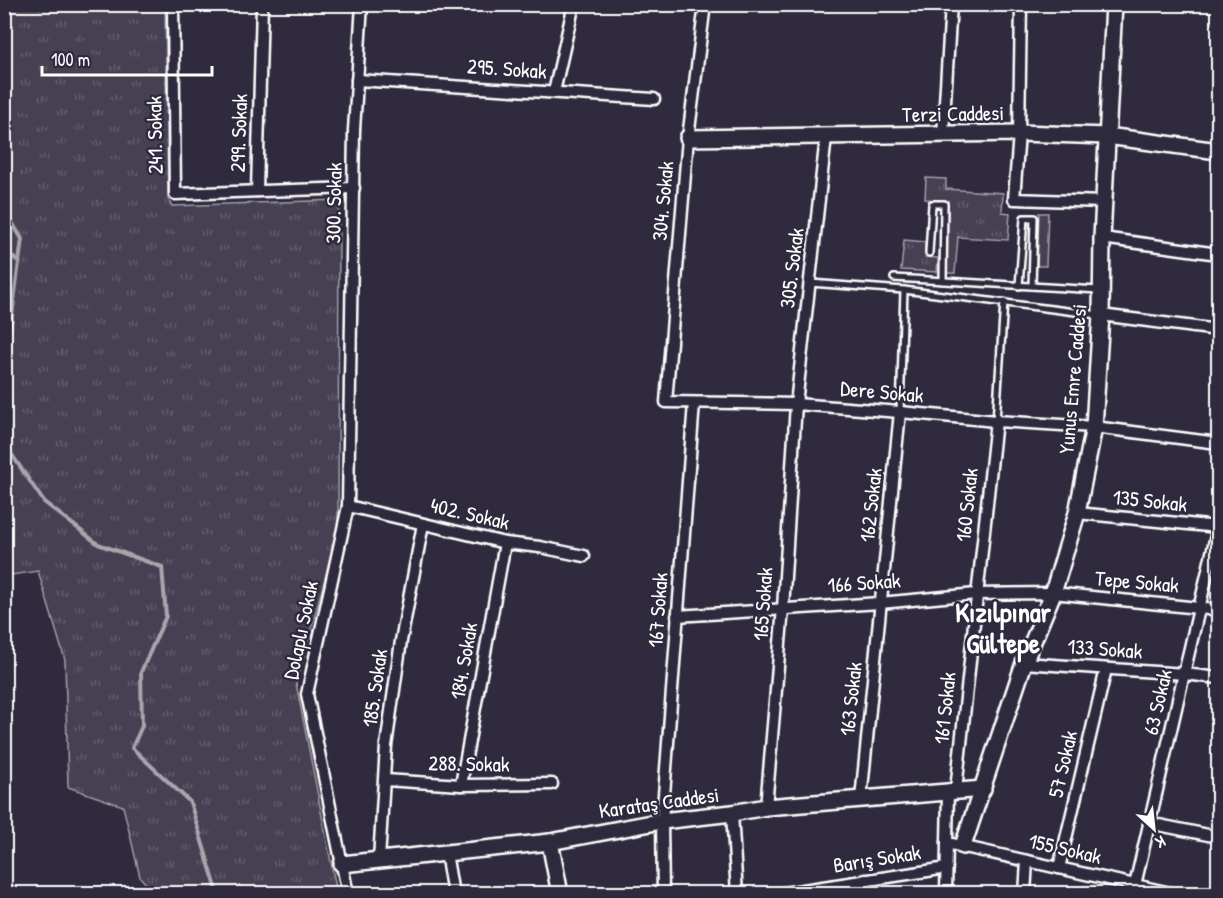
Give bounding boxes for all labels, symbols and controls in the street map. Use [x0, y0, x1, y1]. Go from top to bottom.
scale bar [42, 39, 212, 77]
text: 100 m [51, 47, 90, 72]
street label: 295. Sokak [466, 51, 548, 86]
street label: 299. Sokak [223, 93, 254, 173]
street label: 241. Sokak [139, 95, 170, 174]
street label: Terzi Caddesi [902, 98, 1004, 129]
street label: 304. Sokak [645, 160, 680, 242]
street label: 300. Sokak [318, 162, 349, 244]
street label: 305. Sokak [772, 226, 811, 310]
street label: Yunus Emre Caddesi [1051, 303, 1094, 455]
street label: Dere Sokak [839, 373, 925, 410]
street label: 162 Sokak [852, 466, 889, 543]
street label: 160 Sokak [948, 466, 985, 543]
street label: 135 Sokak [1111, 482, 1189, 519]
street label: 402. Sokak [428, 490, 513, 537]
street label: Tepe Sokak [1094, 563, 1180, 600]
street label: 166 Sokak [827, 565, 902, 600]
street label: 165 Sokak [745, 566, 780, 642]
street label: 167 Sokak [640, 571, 675, 648]
street label: Dolaplı Sokak [276, 578, 325, 682]
district label: Kızılpınar Gültepe [955, 594, 1051, 663]
street label: 184. Sokak [442, 620, 485, 702]
street label: 133 Sokak [1067, 631, 1144, 666]
street label: 185. Sokak [355, 647, 394, 729]
street label: 163 Sokak [832, 660, 869, 737]
street label: 63 Sokak [1136, 666, 1179, 737]
street label: 161 Sokak [926, 670, 963, 745]
street label: 57 Sokak [1041, 727, 1084, 800]
street label: 288. Sokak [428, 748, 510, 779]
street label: Karataş Caddesi [597, 780, 721, 825]
north arrow [1124, 799, 1184, 859]
street label: 155 Sokak [1026, 826, 1105, 871]
text: K [1152, 831, 1170, 854]
street label: Barış Sokak [831, 837, 923, 880]

